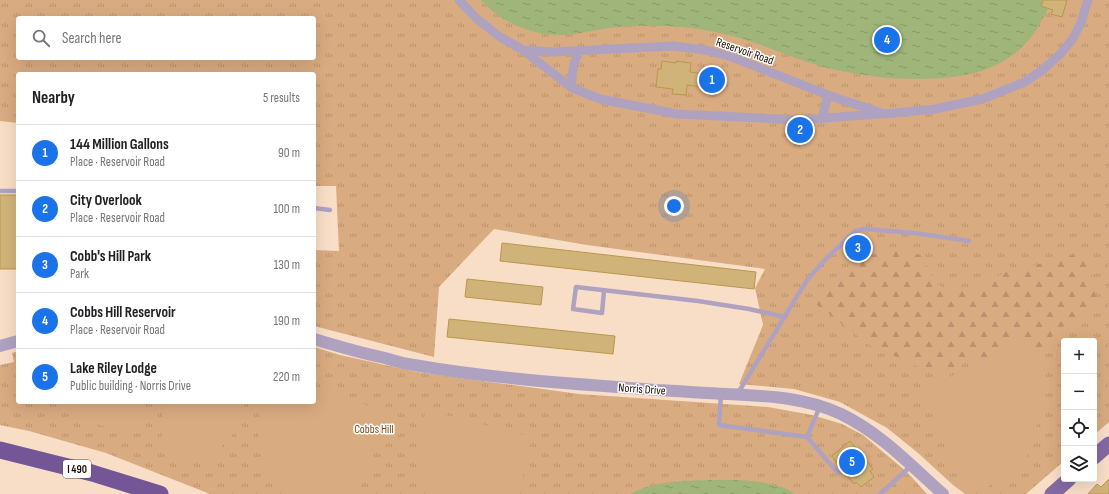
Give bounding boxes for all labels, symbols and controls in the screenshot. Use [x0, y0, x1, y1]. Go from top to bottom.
search box [16, 16, 316, 60]
pin: 4 [874, 25, 900, 55]
icon: search [30, 27, 52, 49]
text: Search here [62, 29, 122, 48]
street label: Reservoir Road [714, 35, 776, 68]
pin: 1 [699, 65, 725, 95]
text: Nearby [32, 88, 75, 108]
text: 5 results [263, 90, 300, 106]
pin: 2 [787, 115, 813, 145]
text: 144 Million Gallons [70, 135, 169, 154]
text: 1 [42, 145, 48, 161]
text: 90 m [278, 145, 300, 161]
text: Place · Reservoir Road [70, 154, 165, 170]
text: City Overlook [70, 191, 142, 210]
your location [664, 196, 684, 216]
text: 2 [42, 201, 48, 217]
text: 100 m [273, 201, 300, 217]
text: Place · Reservoir Road [70, 210, 165, 226]
pin: 3 [845, 233, 871, 263]
text: Cobb's Hill Park [70, 247, 151, 266]
text: 3 [42, 257, 48, 273]
text: 130 m [274, 257, 300, 273]
text: Park [70, 266, 89, 282]
text: Cobbs Hill Reservoir [70, 303, 176, 322]
text: 4 [42, 313, 48, 329]
text: 190 m [273, 313, 300, 329]
text: Place · Reservoir Road [70, 322, 165, 338]
map controls [1061, 338, 1097, 482]
button: + [1061, 338, 1097, 374]
text: Lake Riley Lodge [70, 359, 157, 378]
text: 5 [42, 369, 48, 385]
text: 220 m [273, 369, 300, 385]
button: − [1061, 374, 1097, 410]
text: Public building · Norris Drive [70, 378, 191, 394]
street label: Norris Drive [618, 380, 666, 399]
button: locate [1061, 410, 1097, 446]
park label: Cobbs Hill [354, 422, 394, 437]
button: layers [1061, 446, 1097, 482]
pin: 5 [839, 447, 865, 477]
road number: I 490 [63, 460, 91, 478]

